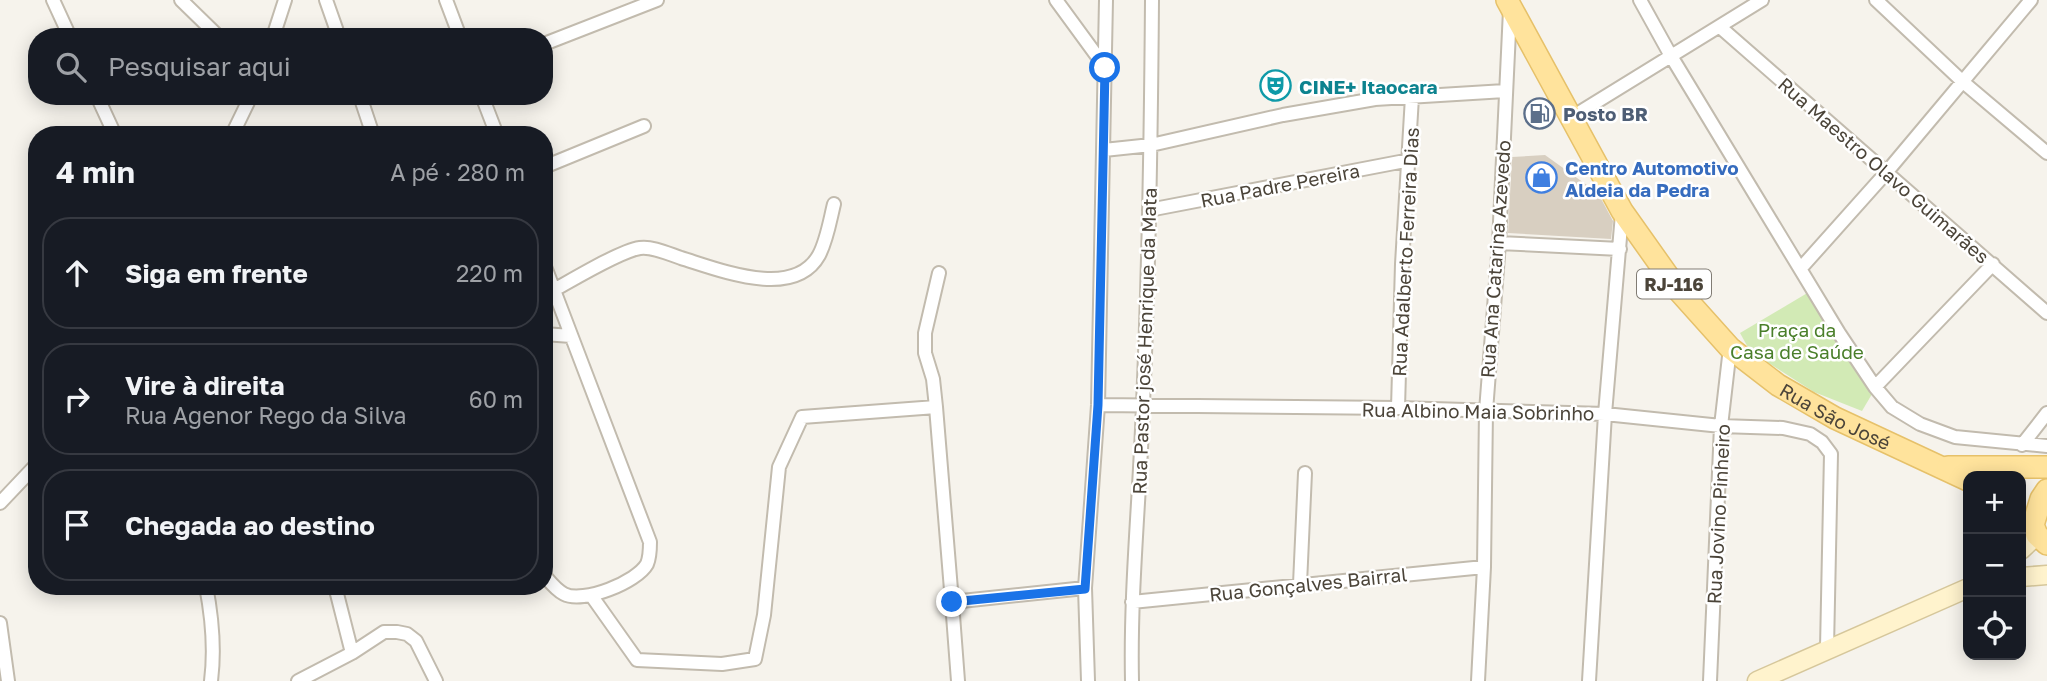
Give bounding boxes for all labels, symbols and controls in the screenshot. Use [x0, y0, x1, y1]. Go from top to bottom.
search box [28, 28, 553, 105]
icon: search [52, 48, 90, 86]
text: Pesquisar aqui [108, 51, 291, 82]
route start [1089, 52, 1120, 83]
theatre icon: CINE+ Itaocara [1259, 69, 1293, 103]
street label: Rua Maestro Olavo Guimarães [1774, 72, 1994, 268]
place label: CINE+ Itaocara [1299, 75, 1438, 98]
fuel station icon: Posto BR [1523, 96, 1557, 130]
place label: Posto BR [1563, 102, 1648, 125]
street label: Rua Adalberto Ferreira Dias [1387, 127, 1423, 377]
street label: Rua Ana Catarina Azevedo [1475, 139, 1515, 379]
text: 4 min [56, 154, 135, 190]
place label: Centro Automotivo Aldeia da Pedra [1565, 156, 1739, 201]
text: A pé · 280 m [390, 158, 525, 186]
street label: Rua Padre Pereira [1198, 158, 1362, 212]
shop icon: Centro Automotivo Aldeia da Pedra [1525, 161, 1559, 195]
street label: Rua Pastor josé Henrique da Mata [1127, 187, 1161, 495]
icon: ahead [58, 254, 96, 292]
text: Siga em frente [125, 258, 308, 289]
text: 220 m [456, 259, 523, 287]
road number: RJ-116 [1637, 270, 1711, 298]
park label: Praça da Casa de Saúde [1730, 318, 1864, 363]
text: Vire à direita [125, 370, 285, 401]
street label: Rua São José [1776, 377, 1895, 454]
icon: right [58, 380, 96, 418]
text: 60 m [469, 385, 523, 413]
street label: Rua Albino Maia Sobrinho [1361, 397, 1595, 425]
text: Rua Agenor Rego da Silva [125, 401, 406, 429]
street label: Rua Jovino Pinheiro [1702, 423, 1734, 605]
map controls [1963, 471, 2026, 660]
button: + [1963, 471, 2026, 534]
icon: arrive [58, 506, 96, 544]
text: Chegada ao destino [125, 510, 375, 541]
button: − [1963, 534, 2026, 597]
street label: Rua Gonçalves Bairral [1208, 562, 1408, 606]
route end [936, 586, 967, 617]
button: locate [1963, 597, 2026, 660]

